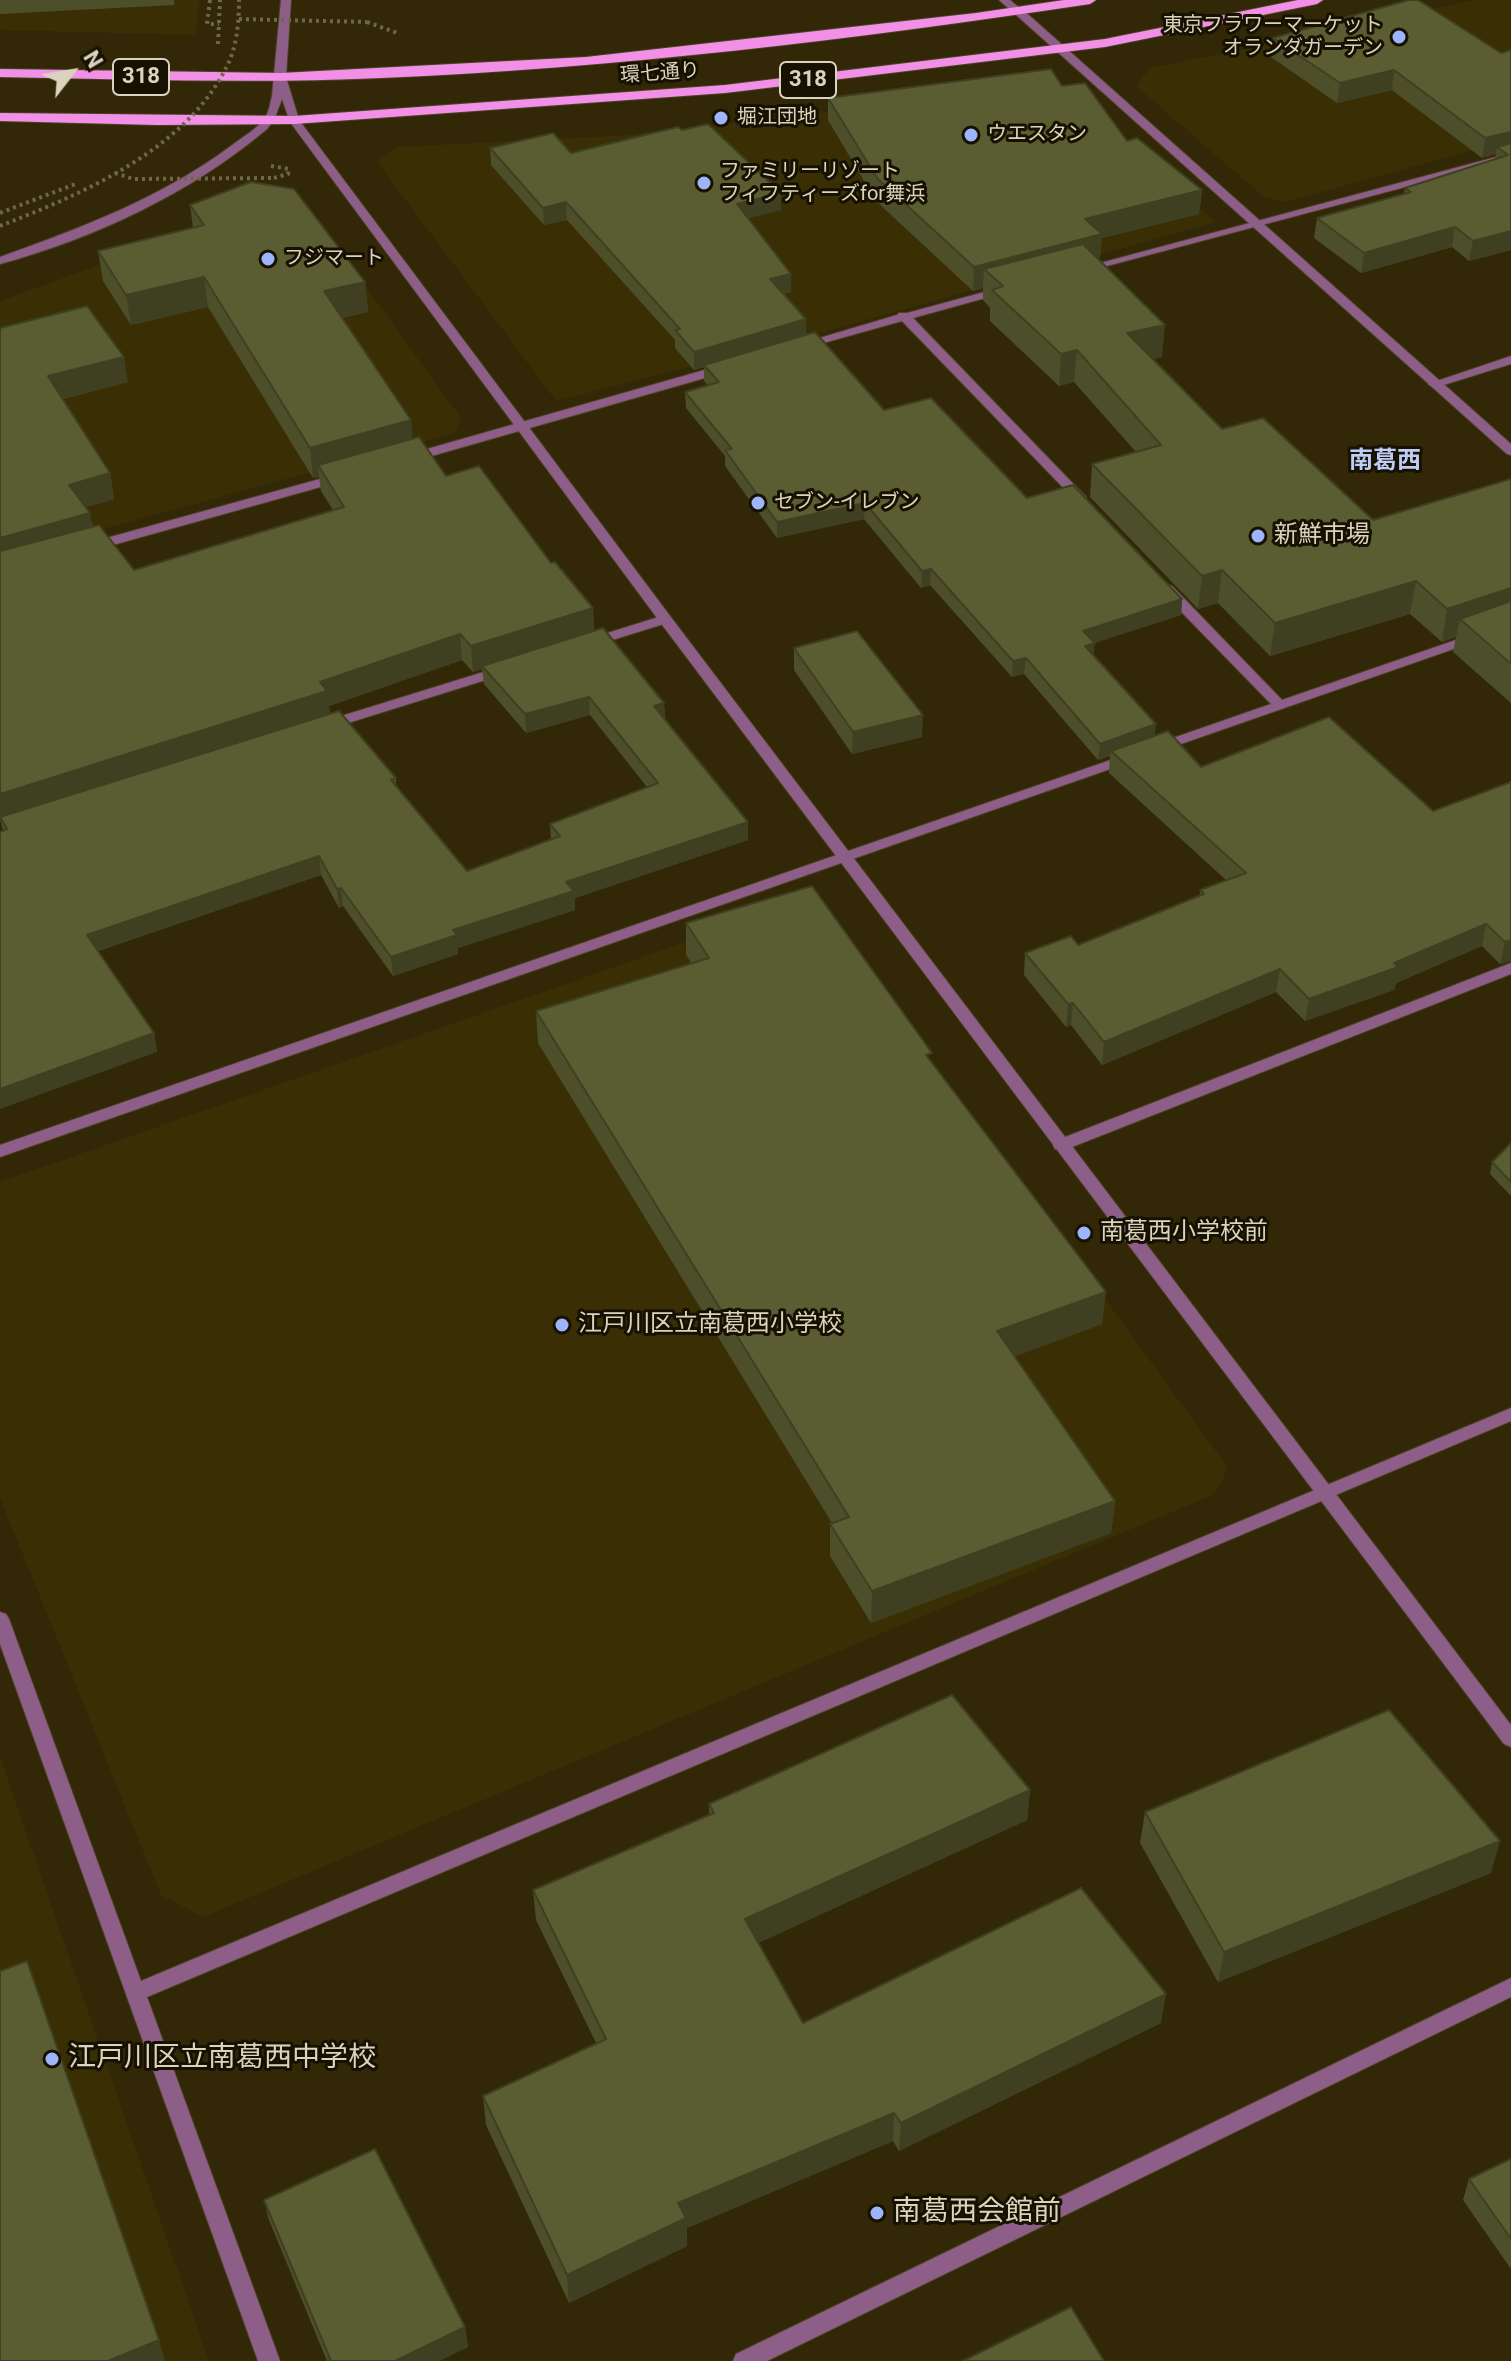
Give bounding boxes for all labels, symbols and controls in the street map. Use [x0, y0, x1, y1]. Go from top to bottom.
place label: 東京フラワーマーケット オランダガーデン [1163, 14, 1383, 61]
marker: 東京フラワーマーケット オランダガーデン [1390, 28, 1408, 46]
north arrow [32, 32, 112, 112]
text: N [78, 46, 108, 72]
road number: 318 [113, 59, 169, 95]
street label: 環七通り [619, 59, 701, 89]
road number: 318 [780, 62, 836, 98]
place label: 堀江団地 [737, 106, 817, 130]
marker: 堀江団地 [712, 109, 730, 127]
place label: ウエスタン [987, 123, 1087, 147]
marker: ウエスタン [962, 126, 980, 144]
place label: ファミリーリゾート フィフティーズfor舞浜 [720, 160, 925, 207]
marker: ファミリーリゾート フィフティーズfor舞浜 [695, 174, 713, 192]
place label: フジマート [284, 247, 384, 271]
marker: フジマート [259, 250, 277, 268]
district label: 南葛西 [1349, 448, 1421, 476]
place label: セブン-イレブン [774, 491, 920, 515]
marker: セブン-イレブン [749, 494, 767, 512]
place label: 新鮮市場 [1274, 522, 1370, 550]
marker: 新鮮市場 [1249, 527, 1267, 545]
place label: 南葛西小学校前 [1100, 1219, 1268, 1247]
marker: 南葛西小学校前 [1075, 1224, 1093, 1242]
place label: 江戸川区立南葛西小学校 [578, 1311, 842, 1339]
marker: 江戸川区立南葛西小学校 [553, 1316, 571, 1334]
place label: 江戸川区立南葛西中学校 [68, 2042, 376, 2076]
marker: 江戸川区立南葛西中学校 [43, 2050, 61, 2068]
place label: 南葛西会館前 [893, 2196, 1061, 2230]
marker: 南葛西会館前 [868, 2204, 886, 2222]

